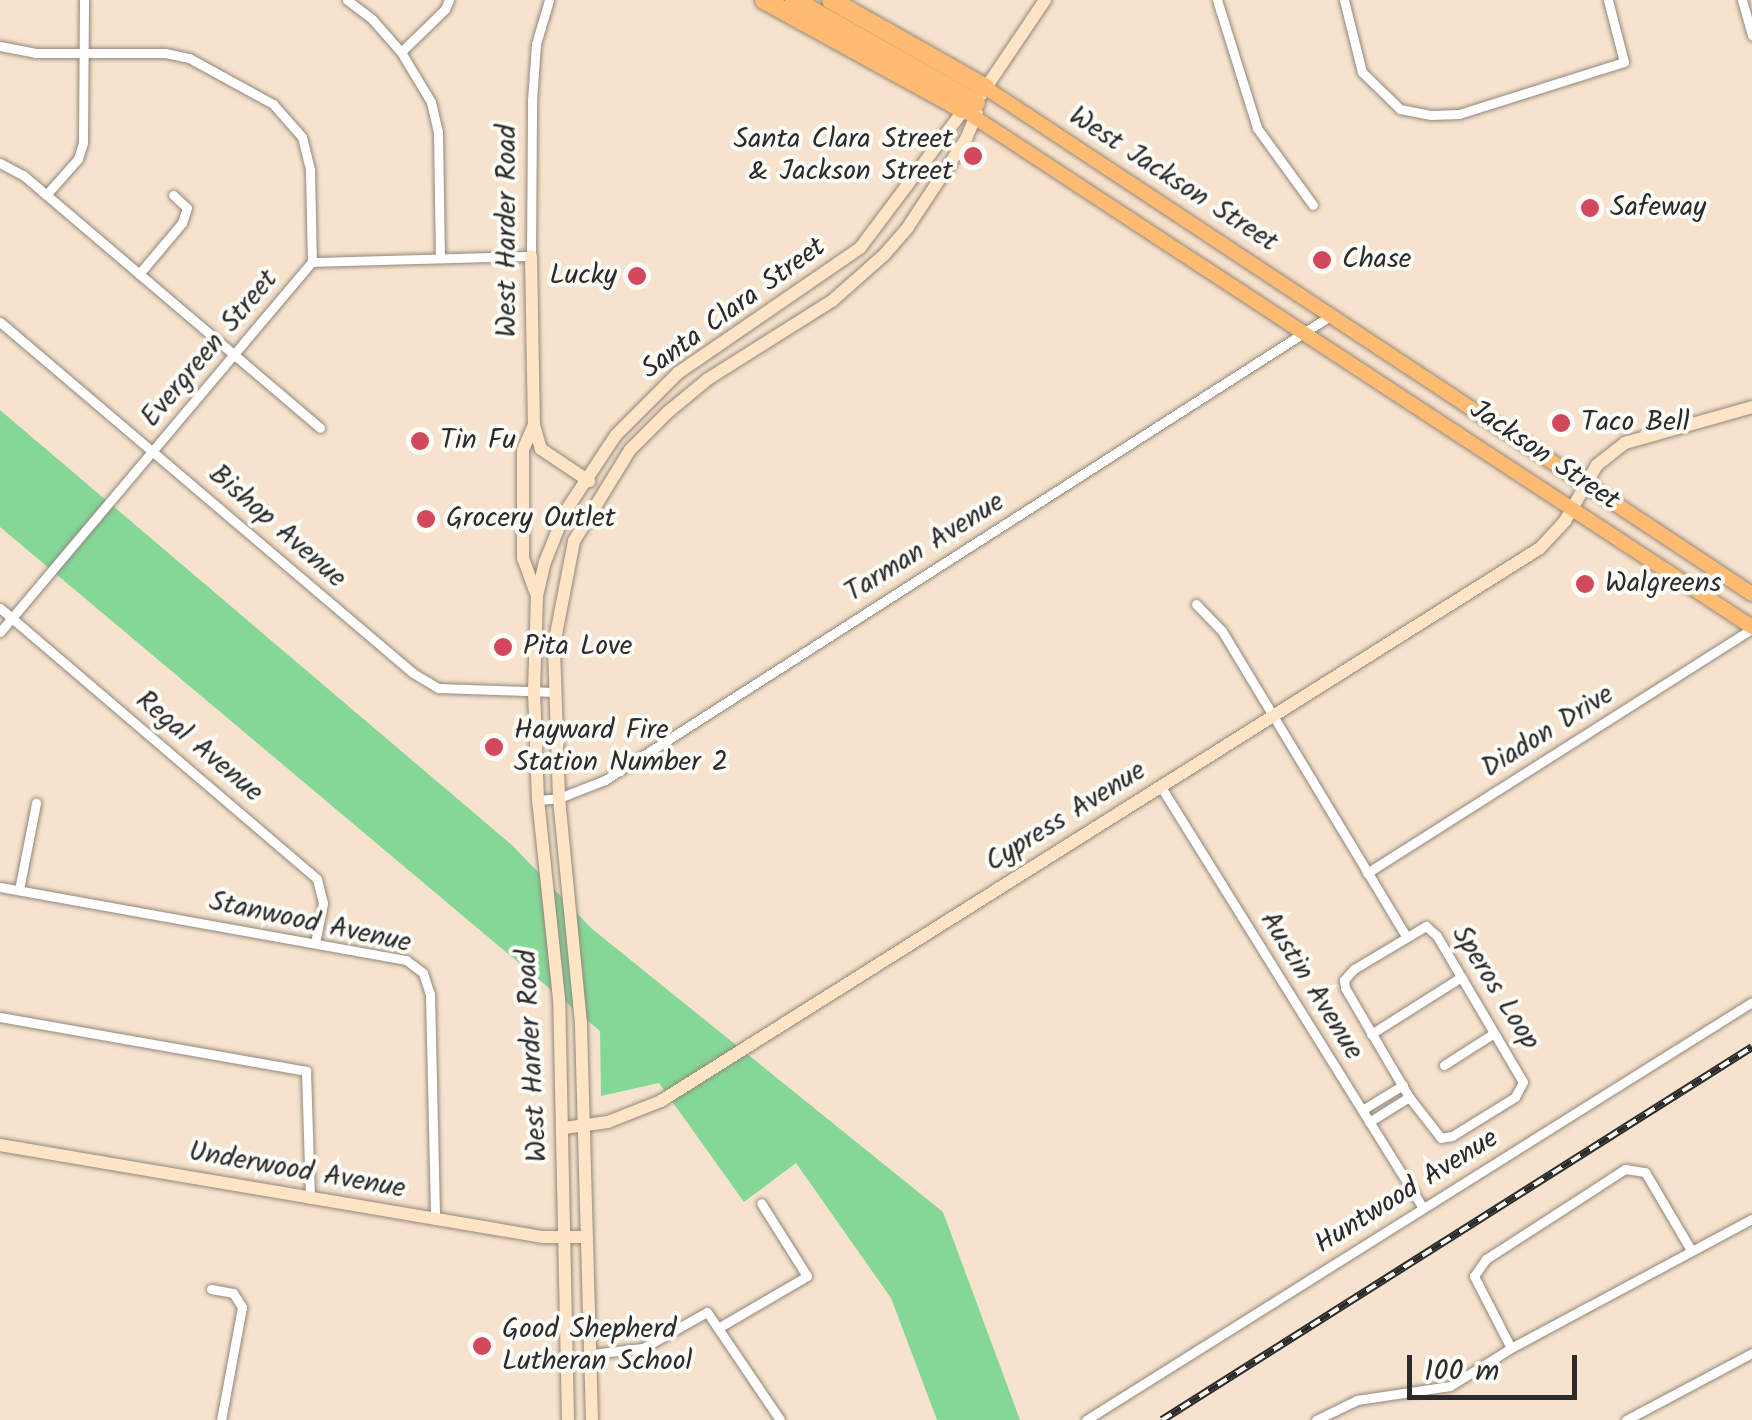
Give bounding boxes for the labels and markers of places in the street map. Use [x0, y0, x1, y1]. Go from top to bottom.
place label: Santa Clara Street & Jackson Street [733, 123, 953, 189]
marker: Santa Clara Street & Jackson Street [962, 145, 984, 167]
place label: Safeway [1610, 191, 1706, 225]
marker: Safeway [1579, 197, 1601, 219]
place label: Chase [1342, 243, 1411, 277]
marker: Chase [1311, 249, 1333, 271]
place label: Lucky [550, 259, 617, 293]
marker: Lucky [626, 265, 648, 287]
place label: Taco Bell [1581, 406, 1690, 440]
marker: Taco Bell [1550, 412, 1572, 434]
place label: Tin Fu [440, 424, 516, 458]
marker: Tin Fu [409, 430, 431, 452]
place label: Grocery Outlet [446, 502, 616, 536]
marker: Grocery Outlet [415, 508, 437, 530]
place label: Walgreens [1605, 567, 1722, 601]
marker: Walgreens [1574, 573, 1596, 595]
place label: Pita Love [523, 630, 632, 664]
marker: Pita Love [492, 636, 514, 658]
place label: Hayward Fire Station Number 2 [514, 714, 728, 780]
marker: Hayward Fire Station Number 2 [483, 736, 505, 758]
place label: Good Shepherd Lutheran School [502, 1313, 692, 1379]
marker: Good Shepherd Lutheran School [471, 1335, 493, 1357]

